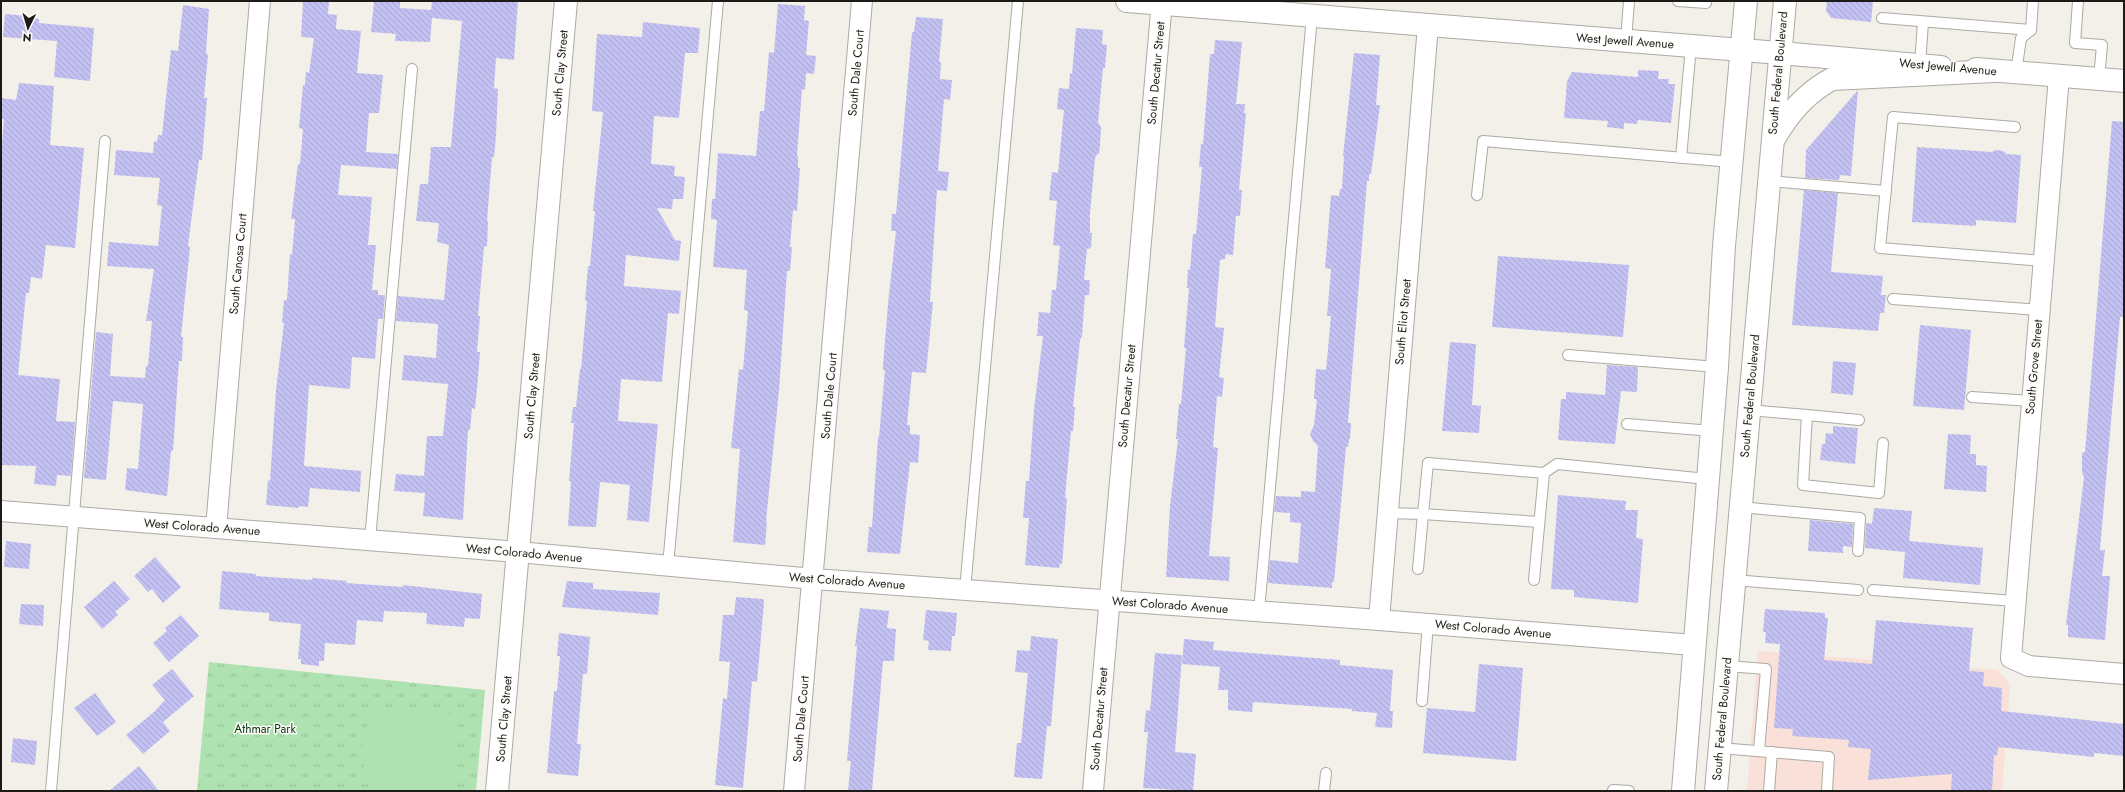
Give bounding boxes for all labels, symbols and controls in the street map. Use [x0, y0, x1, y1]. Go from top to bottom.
north arrow [8, 8, 48, 48]
street label: South Federal Boulevard [1764, 11, 1792, 135]
street label: South Decatur Street [1143, 21, 1169, 125]
street label: South Clay Street [547, 29, 573, 117]
street label: South Dale Court [843, 29, 869, 117]
street label: West Jewell Avenue [1576, 29, 1674, 53]
text: N [22, 30, 32, 46]
street label: West Jewell Avenue [1898, 54, 1998, 80]
street label: South Canosa Court [225, 213, 251, 315]
street label: South Eliot Street [1390, 278, 1416, 366]
street label: South Grove Street [2021, 319, 2047, 415]
street label: South Federal Boulevard [1736, 334, 1764, 458]
street label: South Decatur Street [1114, 344, 1140, 448]
street label: South Clay Street [519, 352, 545, 440]
street label: South Dale Court [816, 352, 842, 440]
street label: West Colorado Avenue [143, 514, 261, 540]
street label: West Colorado Avenue [465, 539, 583, 567]
street label: West Colorado Avenue [788, 568, 906, 594]
street label: West Colorado Avenue [1111, 592, 1229, 618]
street label: West Colorado Avenue [1434, 615, 1552, 643]
street label: South Federal Boulevard [1708, 657, 1736, 781]
street label: South Decatur Street [1086, 667, 1112, 771]
street label: South Clay Street [491, 675, 517, 763]
street label: South Dale Court [788, 675, 814, 763]
park label: Athmar Park [234, 720, 296, 738]

